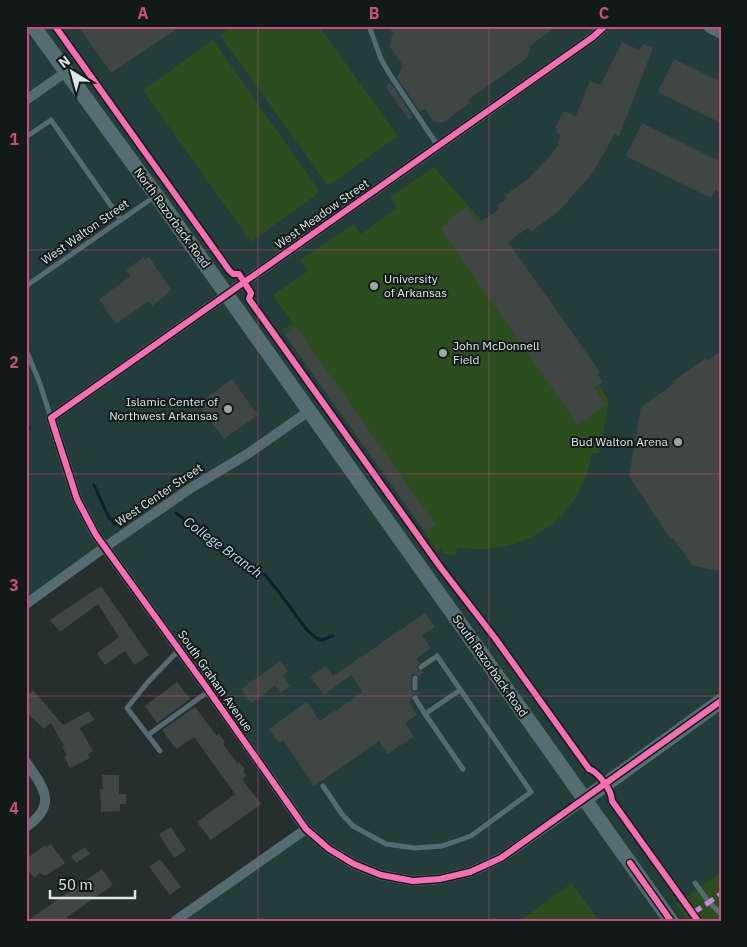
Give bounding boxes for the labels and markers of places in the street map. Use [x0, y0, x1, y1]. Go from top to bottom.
place label: University of Arkansas [384, 271, 447, 300]
marker: University of Arkansas [368, 280, 380, 292]
place label: John McDonnell Field [453, 338, 540, 367]
marker: John McDonnell Field [437, 347, 449, 359]
place label: Islamic Center of Northwest Arkansas [109, 394, 218, 423]
marker: Islamic Center of Northwest Arkansas [222, 403, 234, 415]
place label: Bud Walton Arena [571, 434, 669, 449]
marker: Bud Walton Arena [672, 436, 684, 448]

